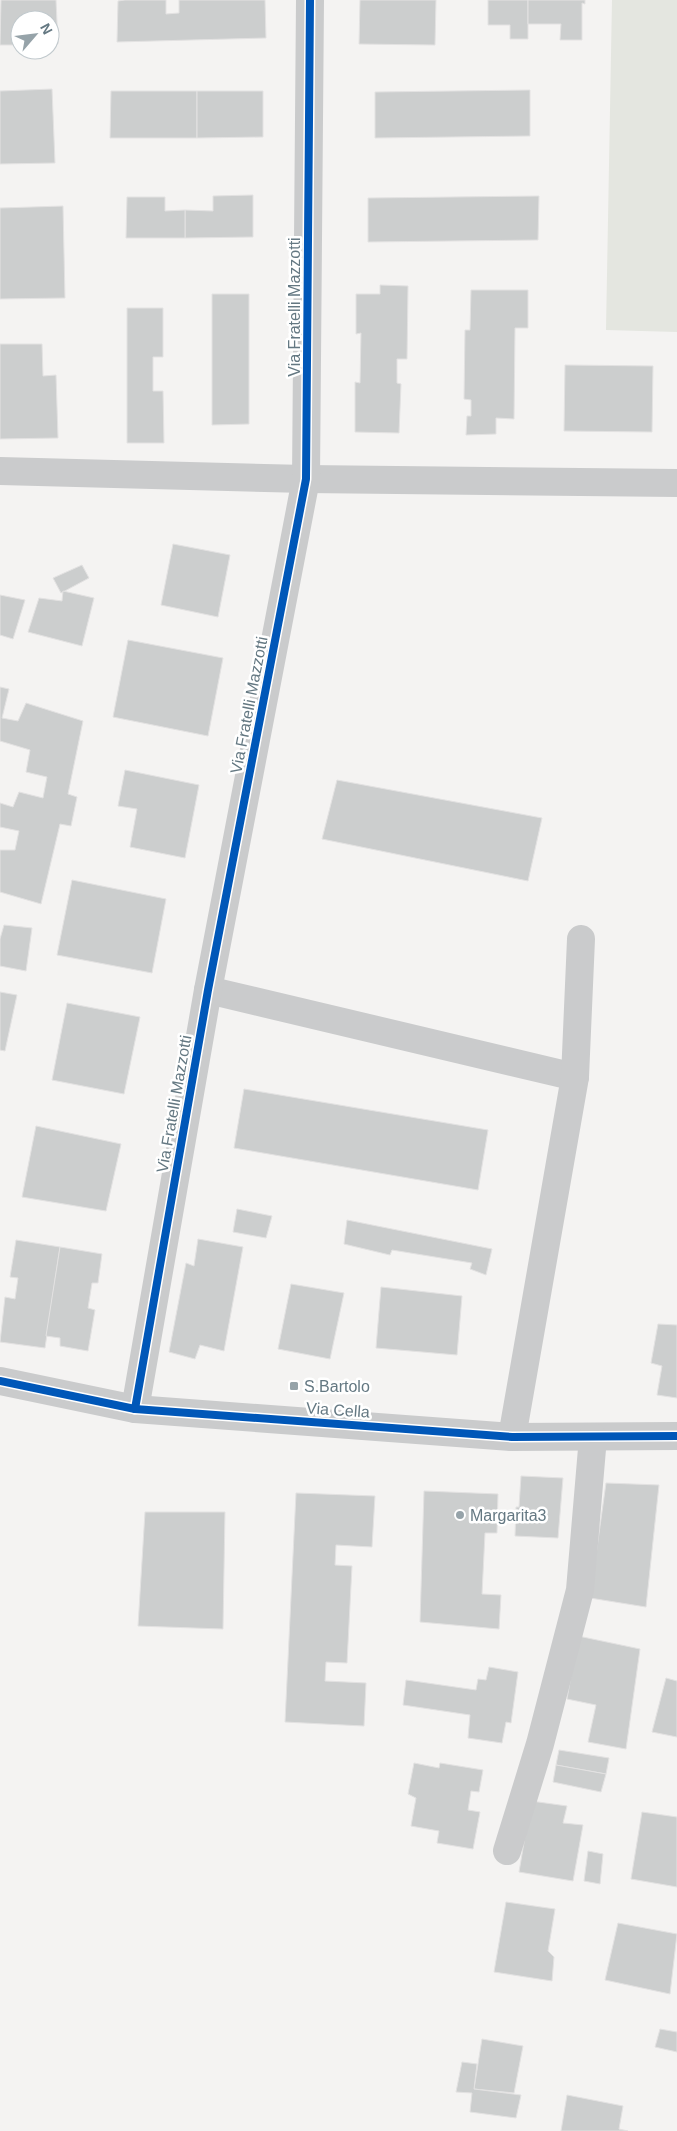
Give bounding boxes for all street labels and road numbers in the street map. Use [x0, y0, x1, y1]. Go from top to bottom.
street label: Via Fratelli Mazzotti [286, 237, 303, 377]
street label: Via Fratelli Mazzotti [227, 635, 271, 775]
street label: Via Fratelli Mazzotti [154, 1034, 194, 1174]
street label: Via Cella [306, 1399, 370, 1421]

